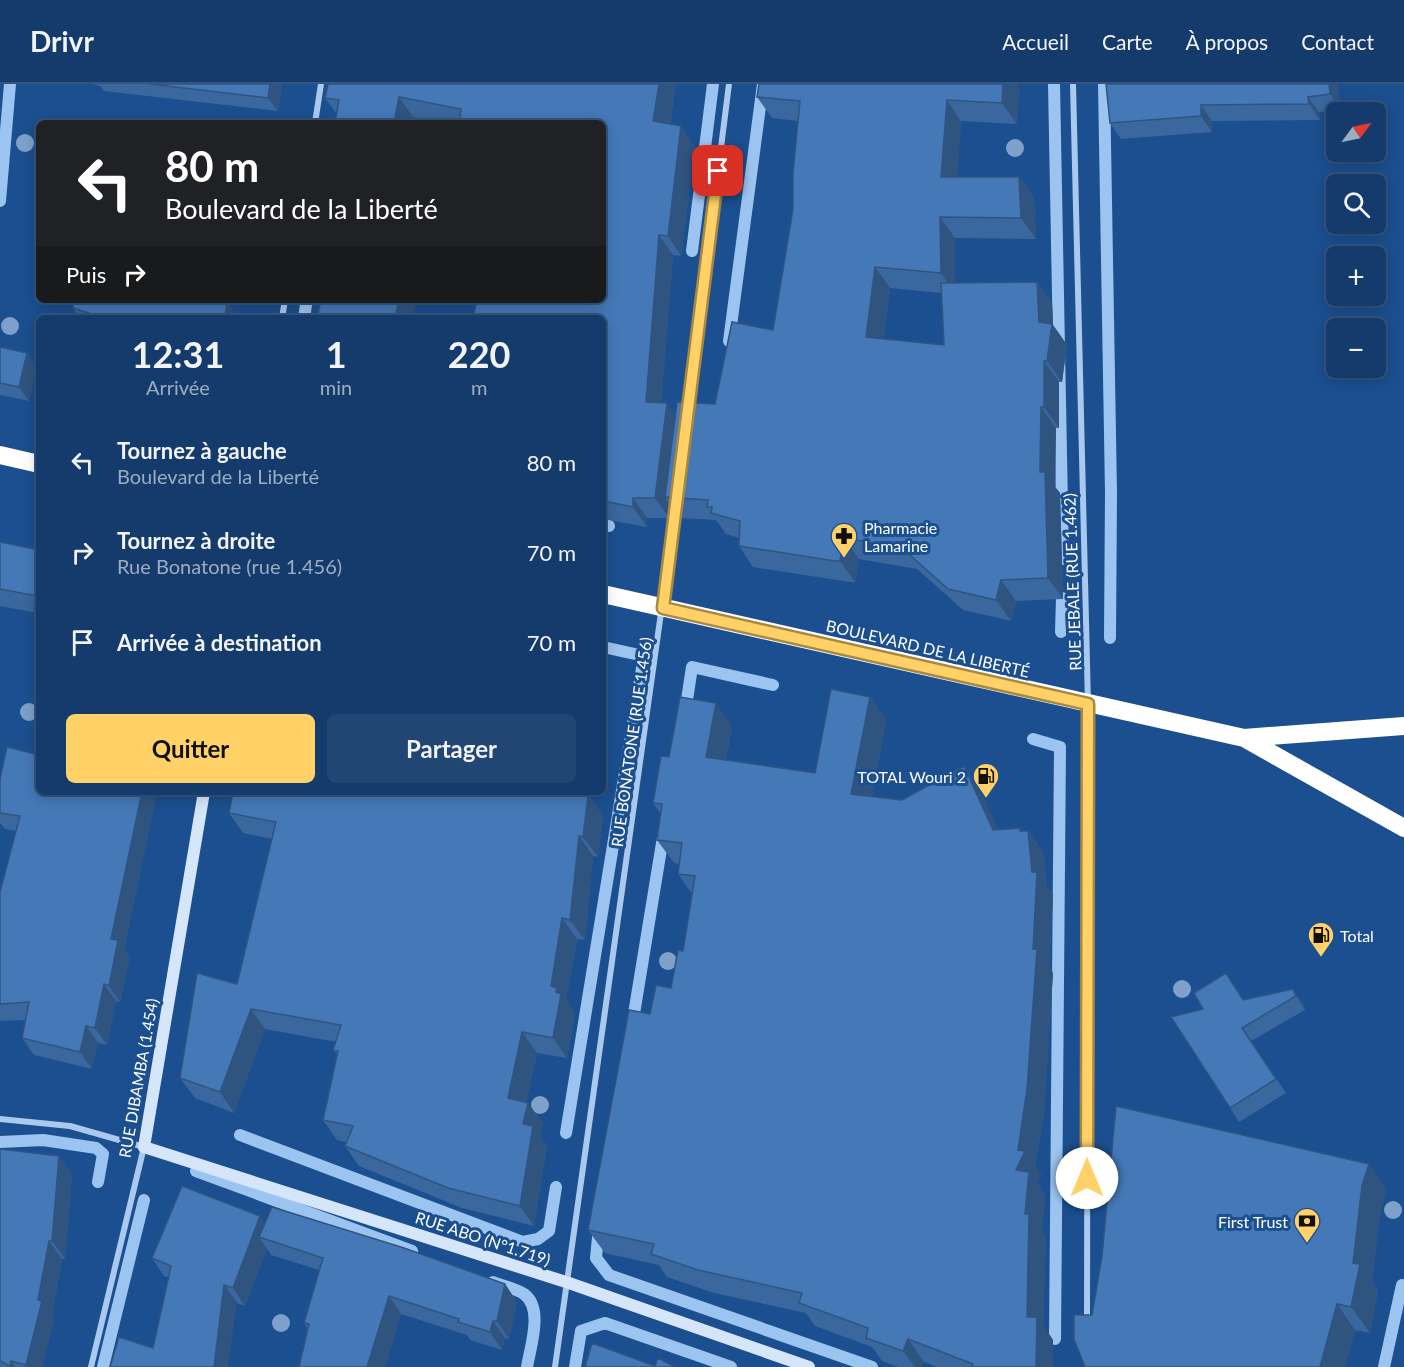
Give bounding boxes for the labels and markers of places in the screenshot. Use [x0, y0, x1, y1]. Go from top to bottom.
pin [692, 145, 743, 196]
place label: Pharmacie Lamarine [864, 518, 937, 555]
pharmacy icon: Pharmacie Lamarine [829, 521, 859, 559]
fuel station icon: TOTAL Wouri 2 [971, 761, 1001, 799]
place label: TOTAL Wouri 2 [857, 767, 966, 786]
fuel station icon: Total [1306, 920, 1336, 958]
place label: Total [1340, 926, 1374, 945]
bank icon: First Trust [1292, 1206, 1322, 1244]
place label: First Trust [1218, 1212, 1288, 1231]

